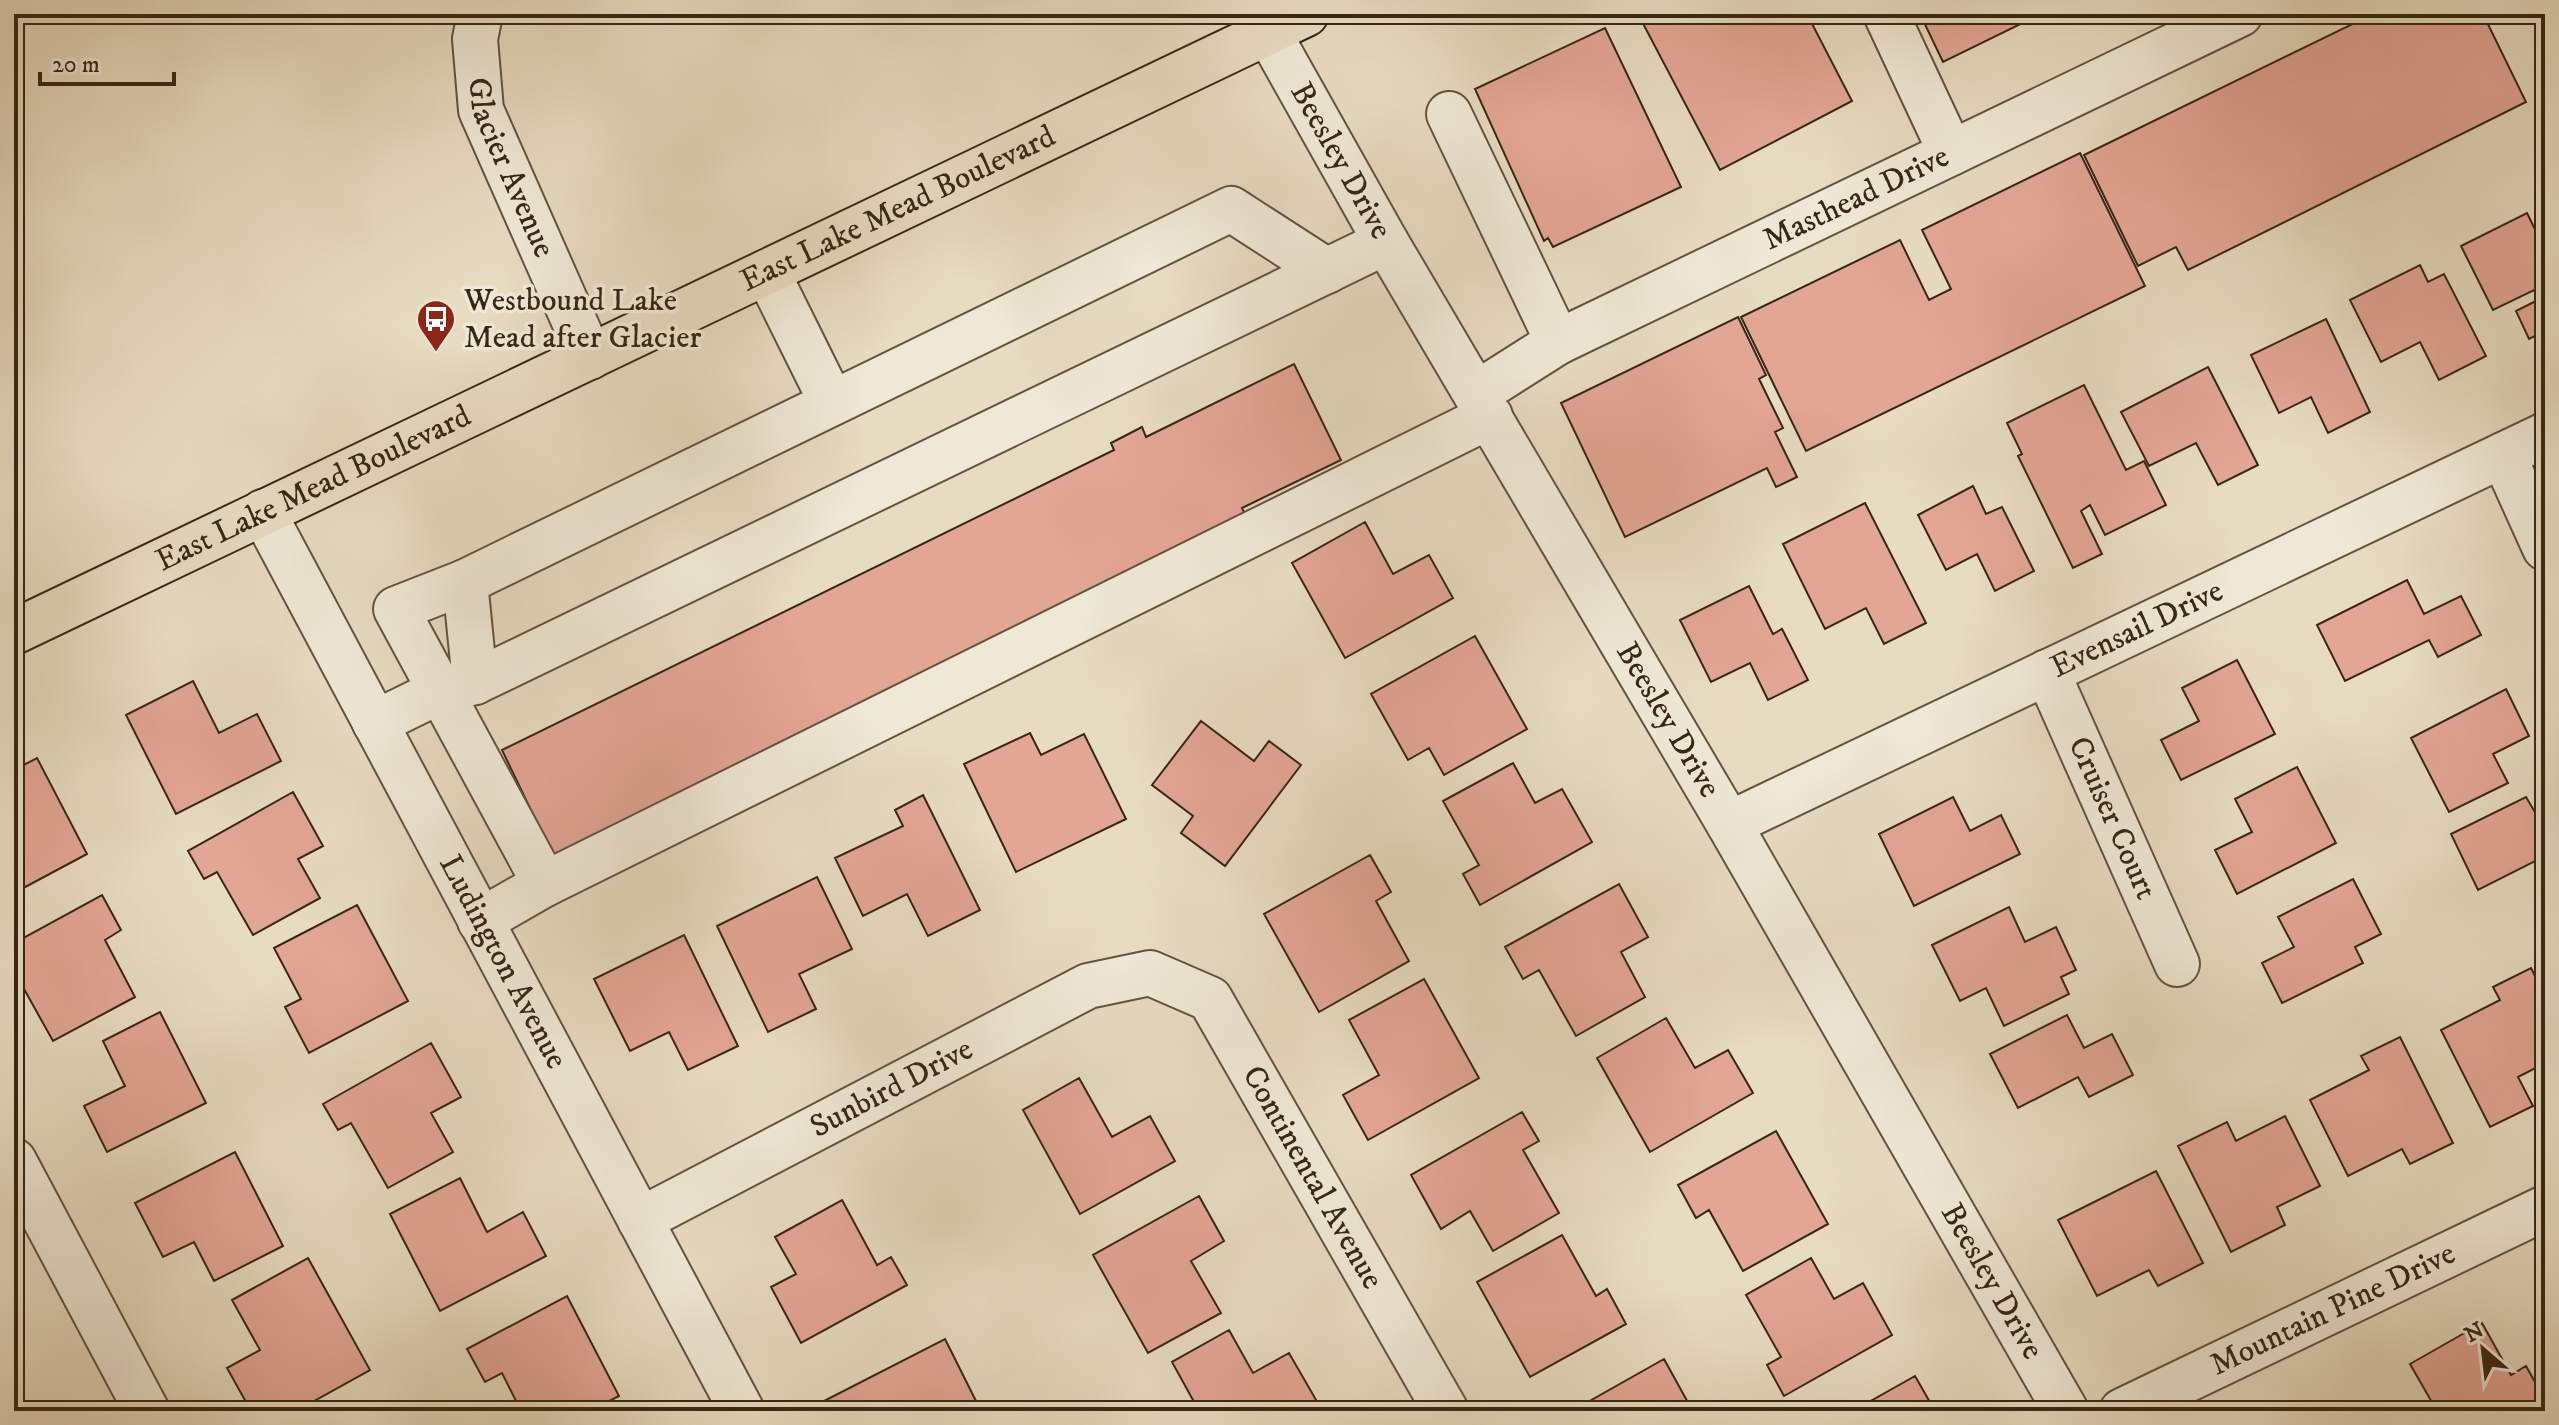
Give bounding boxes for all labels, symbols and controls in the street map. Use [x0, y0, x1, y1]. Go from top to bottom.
scale bar [40, 36, 174, 86]
text: 20 m [52, 50, 100, 80]
street label: Glacier Avenue [458, 76, 564, 264]
street label: Beesley Drive [1281, 76, 1400, 246]
street label: East Lake Mead Boulevard [734, 117, 1062, 301]
street label: Masthead Drive [1757, 137, 1956, 260]
place label: Westbound Lake Mead after Glacier [463, 281, 701, 358]
bus stop icon: Westbound Lake Mead after Glacier [415, 298, 457, 353]
street label: East Lake Mead Boulevard [150, 396, 477, 581]
street label: Evensail Drive [2044, 571, 2230, 688]
street label: Beesley Drive [1607, 635, 1729, 805]
street label: Cruiser Court [2058, 731, 2166, 906]
street label: Ludington Avenue [430, 848, 576, 1076]
street label: Sunbird Drive [804, 1030, 980, 1147]
street label: Continental Avenue [1233, 1059, 1392, 1296]
street label: Beesley Drive [1931, 1196, 2052, 1367]
street label: Mountain Pine Drive [2204, 1234, 2462, 1386]
north arrow [2443, 1309, 2523, 1389]
text: N [2460, 1317, 2489, 1349]

